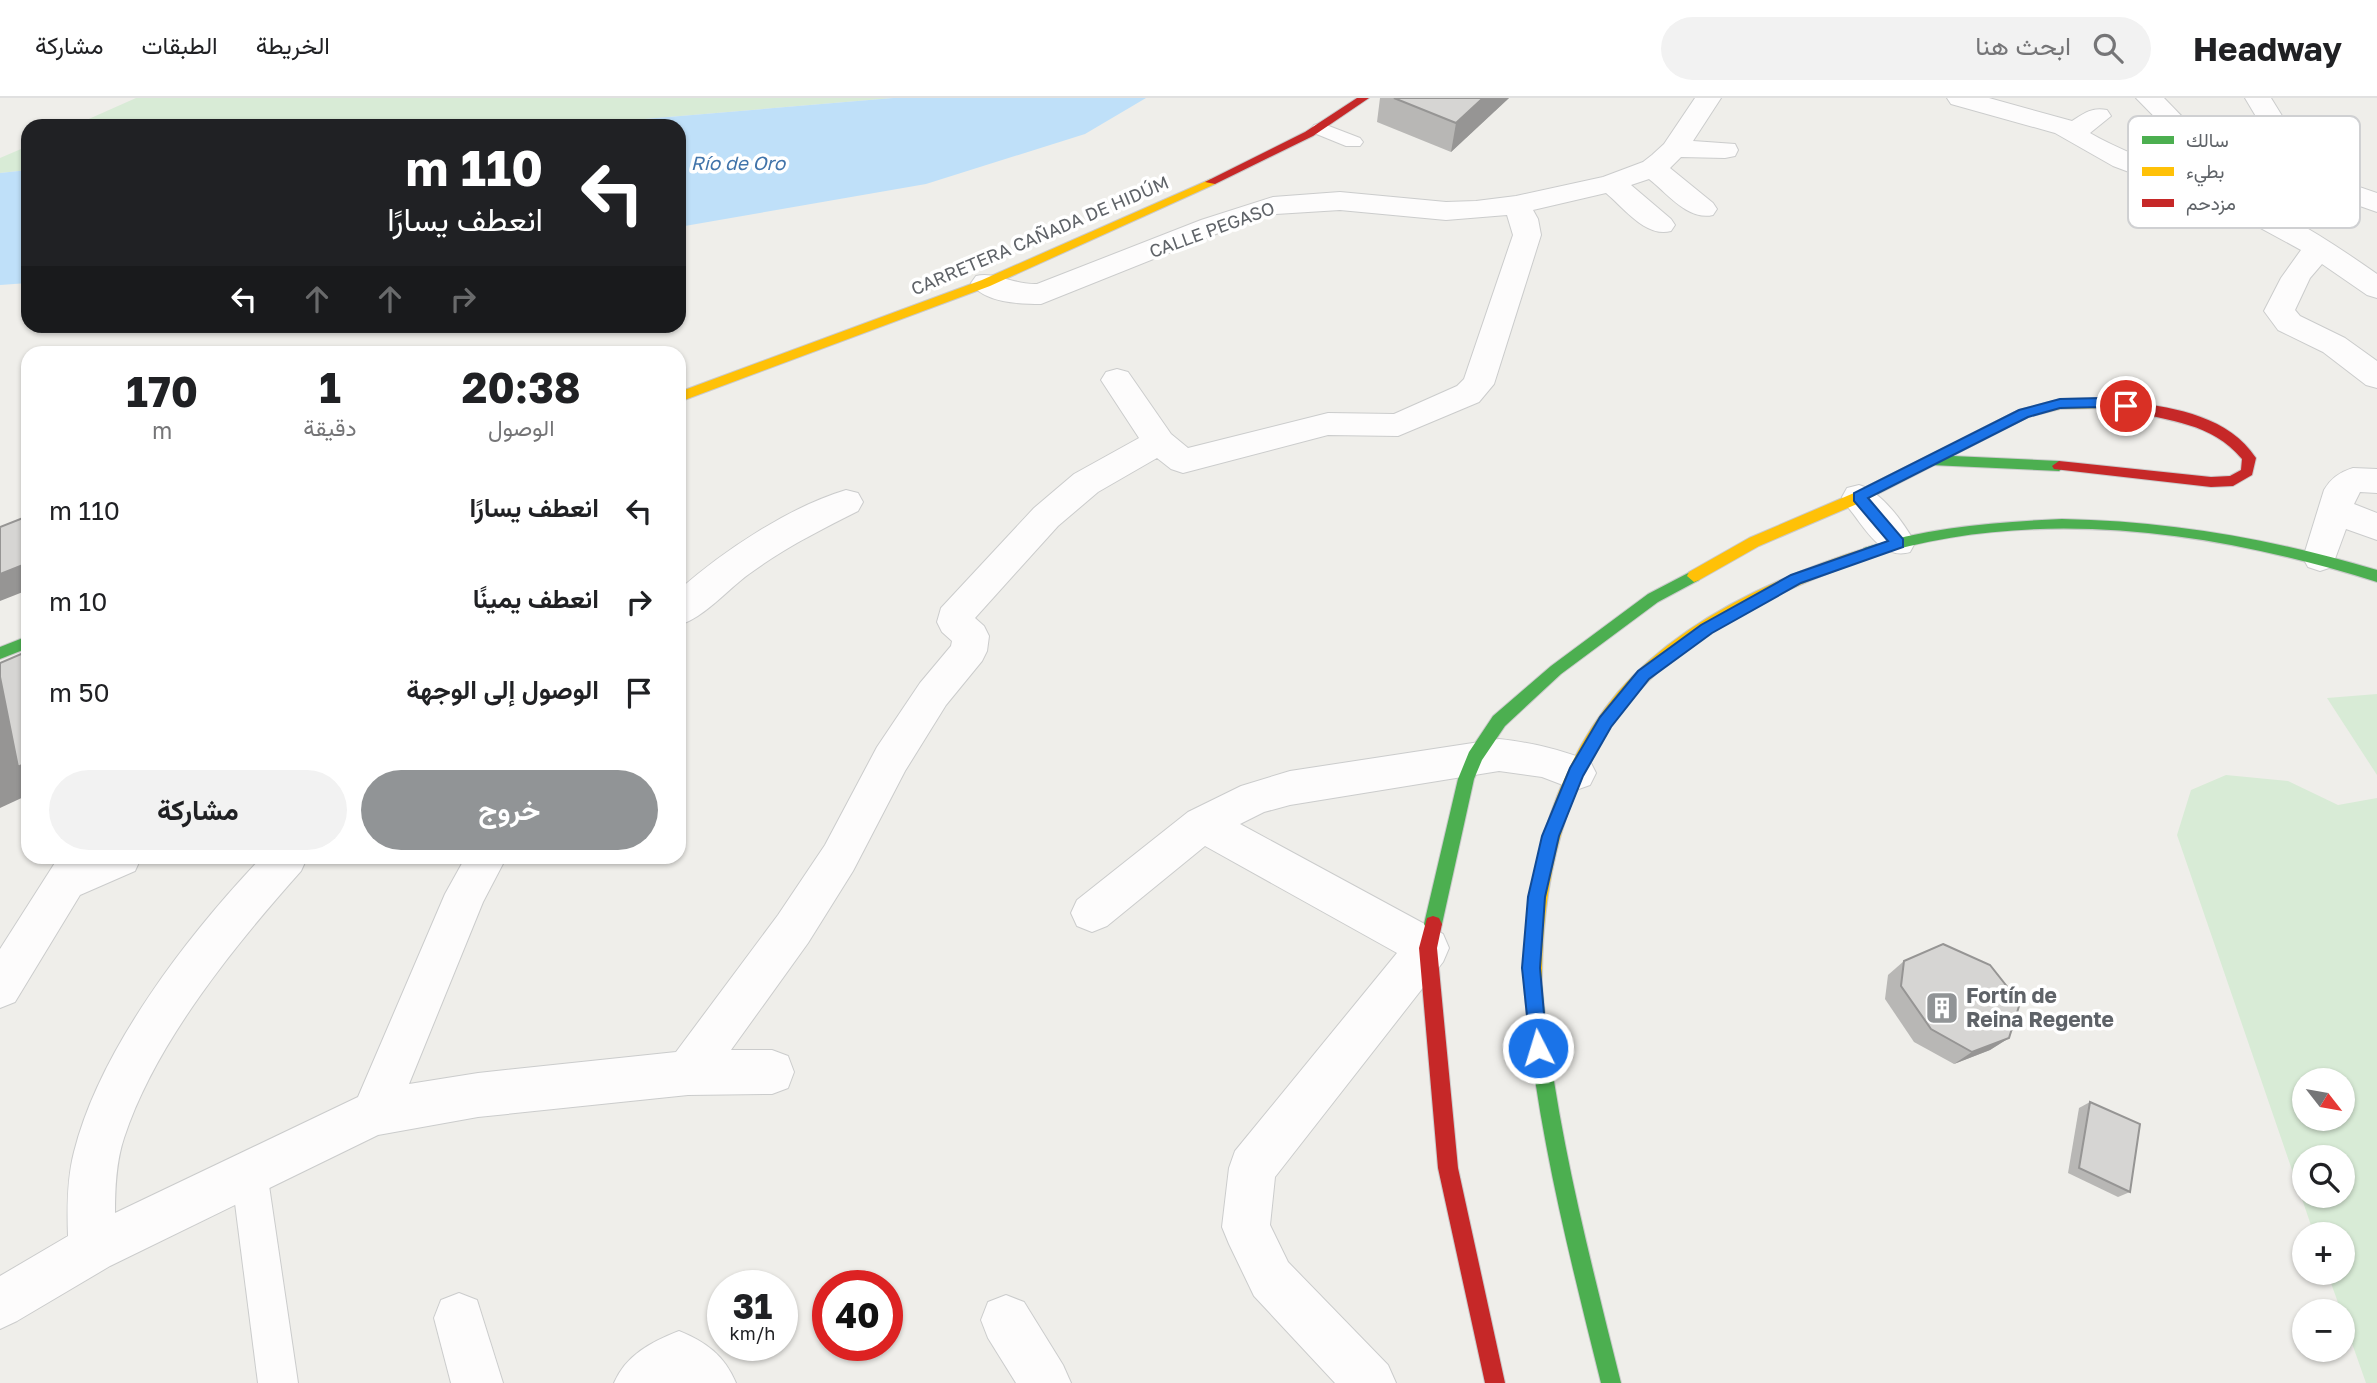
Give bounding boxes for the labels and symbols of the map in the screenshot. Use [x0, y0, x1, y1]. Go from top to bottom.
legend [2128, 116, 2360, 228]
text: سالك [2186, 128, 2229, 151]
water label: Río de Oro [691, 151, 787, 174]
text: بطيء [2186, 159, 2224, 187]
street label: CARRETERA CAÑADA DE HIDÚM [908, 171, 1172, 299]
text: مزدحم [2186, 191, 2236, 216]
street label: CALLE PEGASO [1146, 196, 1277, 262]
pin [2096, 376, 2156, 436]
place label: Fortín de Reina Regente [1966, 982, 2114, 1032]
building icon: Fortín de Reina Regente [1923, 989, 1961, 1027]
position arrow [1501, 1011, 1575, 1085]
north arrow [2292, 1068, 2356, 1130]
speed limit sign: 40 [812, 1270, 903, 1361]

